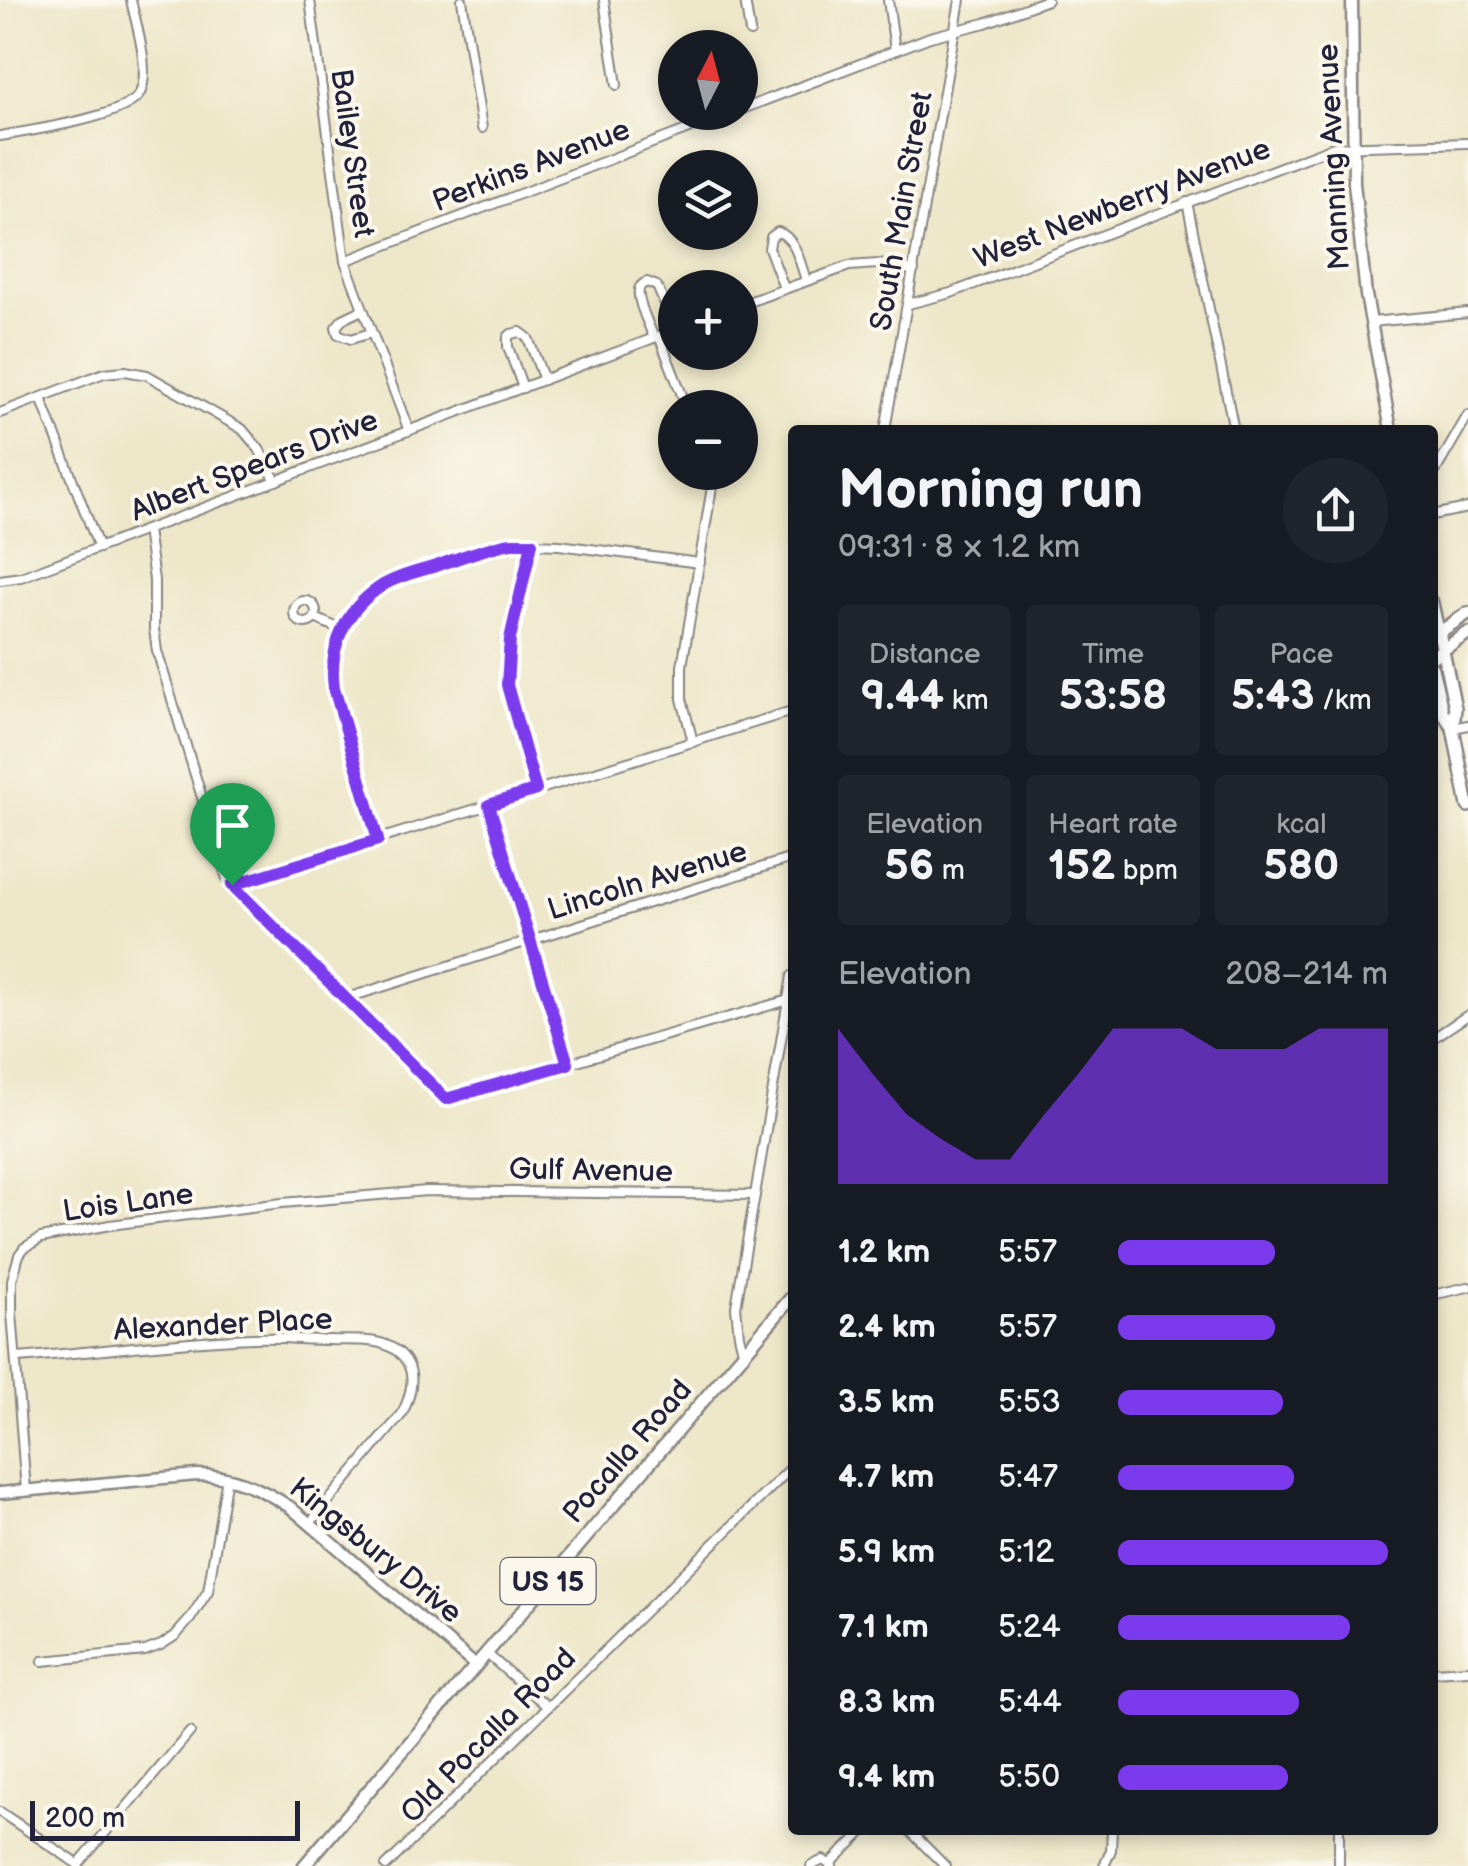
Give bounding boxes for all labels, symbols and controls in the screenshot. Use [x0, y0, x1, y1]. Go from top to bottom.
north arrow [658, 30, 758, 130]
map controls [658, 30, 758, 490]
street label: Manning Avenue [1310, 43, 1358, 271]
street label: Bailey Street [322, 66, 382, 240]
street label: South Main Street [863, 89, 941, 334]
street label: Perkins Avenue [428, 112, 635, 220]
street label: West Newberry Avenue [969, 131, 1276, 277]
button: layers [658, 150, 758, 250]
button: + [658, 270, 758, 370]
button: − [658, 390, 758, 490]
street label: Albert Spears Drive [126, 402, 383, 530]
text: Morning run [838, 457, 1143, 524]
button: share [1283, 458, 1388, 563]
text: 09:31 · 8 × 1.2 km [838, 528, 1080, 567]
text: Distance [869, 638, 981, 671]
text: Time [1082, 638, 1144, 671]
text: Pace [1269, 638, 1333, 671]
text: 9.44 [861, 671, 944, 722]
text: 53:58 [1059, 671, 1167, 722]
text: 5:43 [1231, 671, 1315, 722]
text: km [944, 684, 989, 717]
text: /km [1315, 684, 1372, 717]
pin [190, 783, 275, 886]
icon: arrive [205, 798, 260, 853]
text: Elevation [866, 808, 983, 841]
text: Heart rate [1048, 808, 1178, 841]
text: kcal [1276, 808, 1326, 841]
street label: Lincoln Avenue [543, 834, 751, 928]
text: 56 [884, 841, 934, 892]
text: 152 [1048, 841, 1115, 892]
text: 580 [1263, 841, 1339, 892]
text: m [934, 854, 965, 887]
text: bpm [1115, 854, 1178, 887]
text: Elevation [838, 955, 971, 994]
text: 208–214 m [1225, 955, 1388, 994]
street label: Gulf Avenue [509, 1152, 673, 1190]
street label: Lois Lane [61, 1176, 196, 1230]
text: 1.2 km [838, 1233, 930, 1272]
text: 5:57 [998, 1233, 1057, 1272]
street label: Alexander Place [113, 1301, 333, 1349]
text: 2.4 km [838, 1308, 936, 1347]
text: 5:57 [998, 1308, 1057, 1347]
street label: Pocalla Road [556, 1373, 700, 1531]
text: 3.5 km [838, 1383, 935, 1422]
text: 5:53 [998, 1383, 1061, 1422]
text: 4.7 km [838, 1458, 934, 1497]
text: 5:47 [998, 1458, 1058, 1497]
street label: Kingsbury Drive [282, 1470, 469, 1631]
text: 5.9 km [838, 1533, 935, 1572]
text: 5:12 [998, 1533, 1054, 1572]
road number: US 15 [500, 1558, 596, 1604]
text: 7.1 km [838, 1608, 929, 1647]
text: 5:24 [998, 1608, 1061, 1647]
street label: Old Pocalla Road [394, 1641, 584, 1831]
text: 8.3 km [838, 1683, 936, 1722]
text: 5:44 [998, 1683, 1062, 1722]
text: 9.4 km [838, 1758, 935, 1797]
text: 5:50 [998, 1758, 1060, 1797]
scale bar [30, 1796, 300, 1840]
text: 200 m [45, 1802, 125, 1835]

